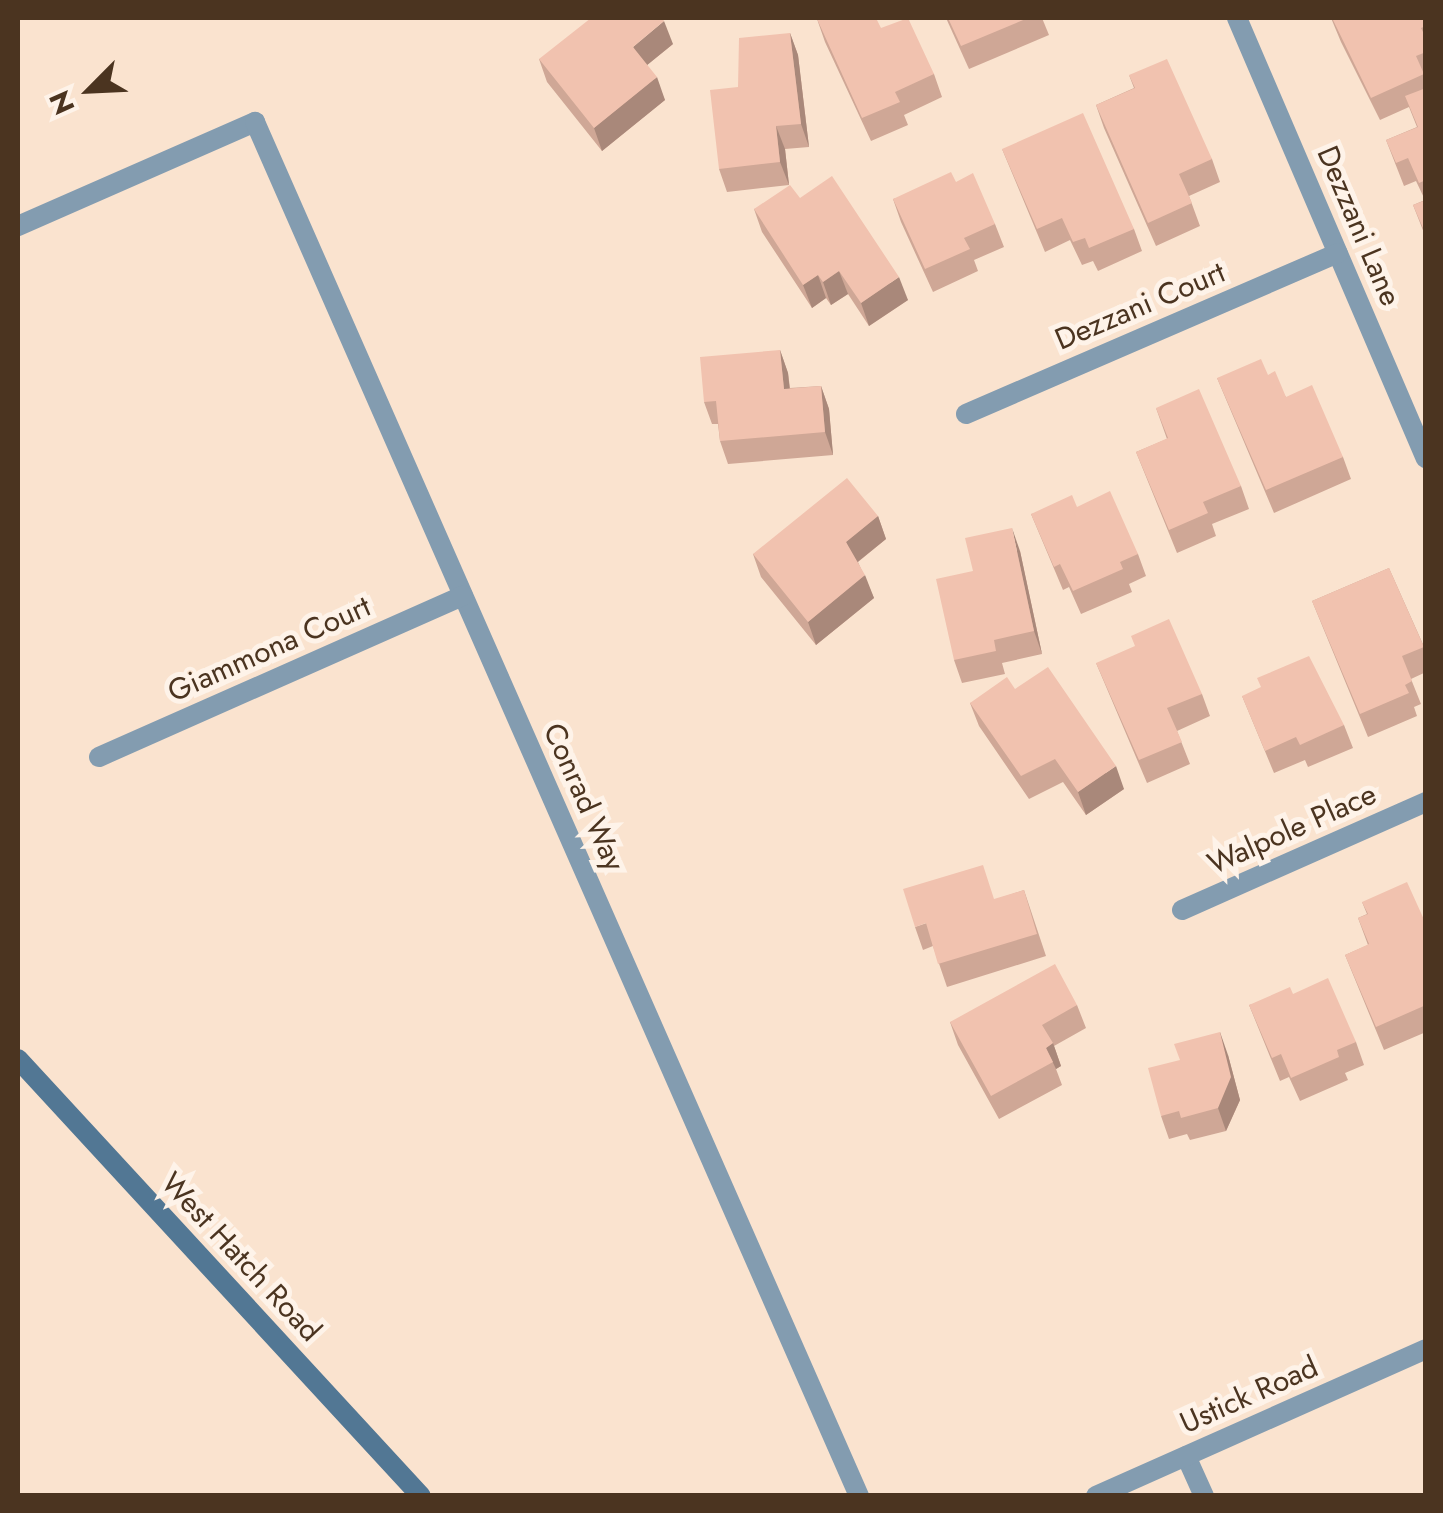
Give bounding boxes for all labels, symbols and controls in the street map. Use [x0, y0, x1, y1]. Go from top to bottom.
north arrow [40, 40, 140, 140]
text: N [39, 84, 85, 121]
street label: Dezzani Lane [1309, 141, 1409, 311]
street label: Dezzani Court [1050, 254, 1230, 358]
street label: Giammona Court [162, 588, 376, 710]
street label: Conrad Way [535, 718, 633, 876]
street label: Walpole Place [1202, 776, 1382, 882]
street label: West Hatch Road [154, 1165, 328, 1349]
street label: Ustick Road [1174, 1349, 1324, 1441]

